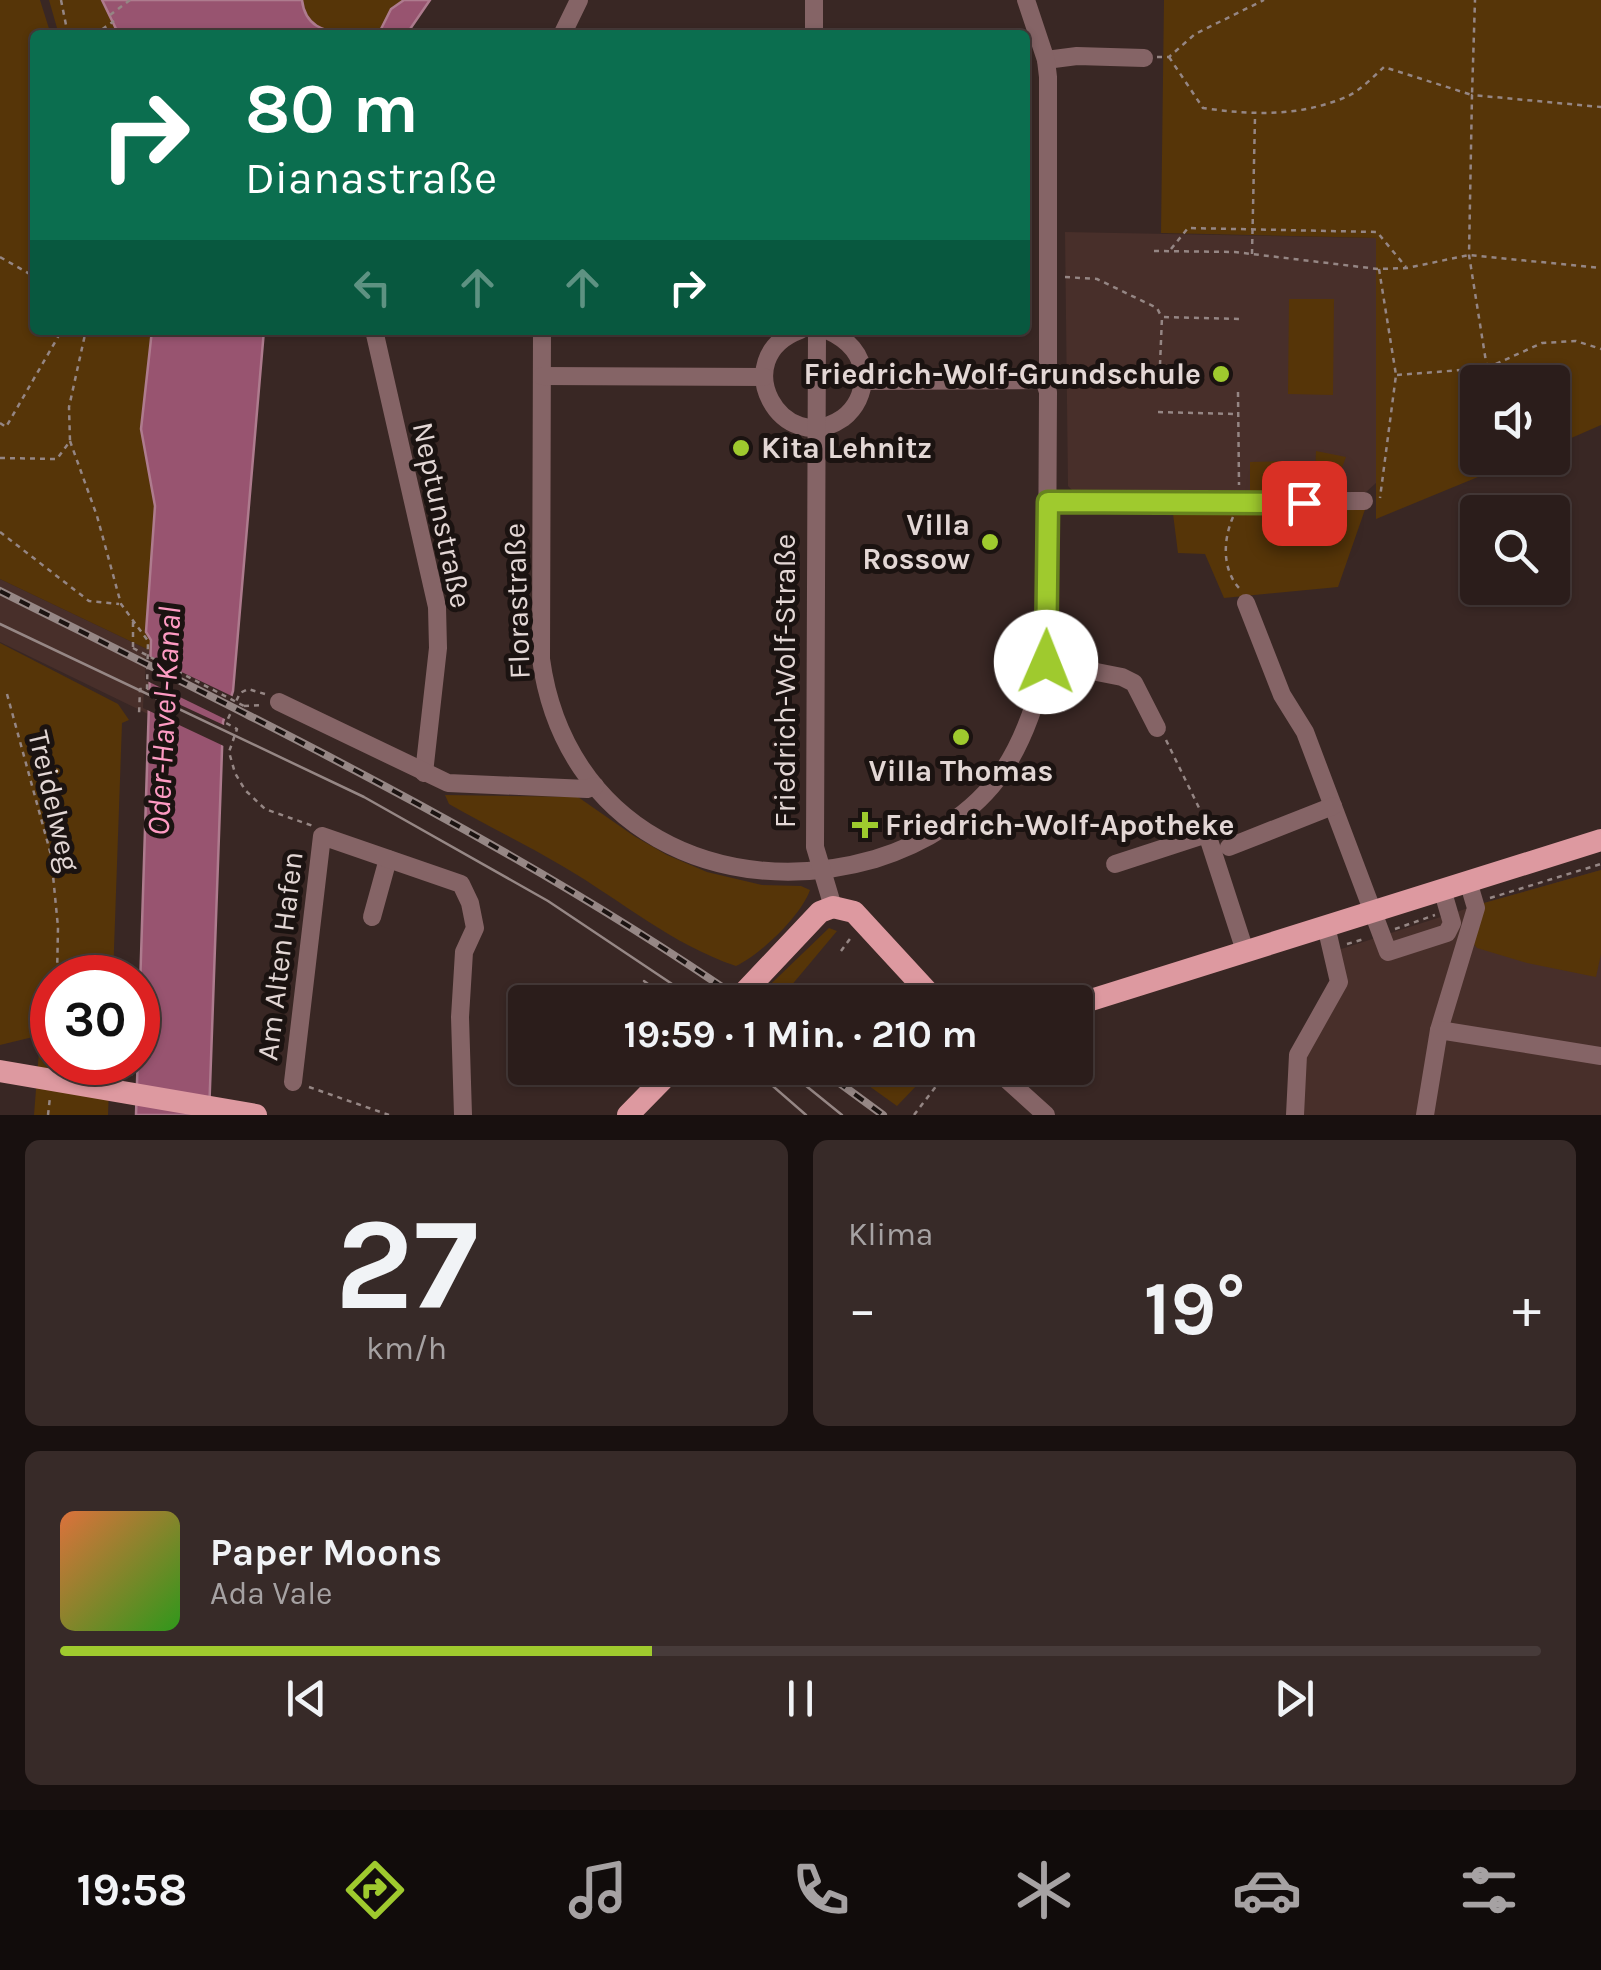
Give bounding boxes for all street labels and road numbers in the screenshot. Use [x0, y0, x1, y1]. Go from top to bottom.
street label: Neptunstraße [405, 419, 479, 611]
street label: Florastraße [496, 522, 538, 680]
street label: Friedrich-Wolf-Straße [767, 534, 803, 828]
street label: Treidelweg [20, 727, 88, 875]
street label: Am Alten Hafen [249, 849, 311, 1063]

